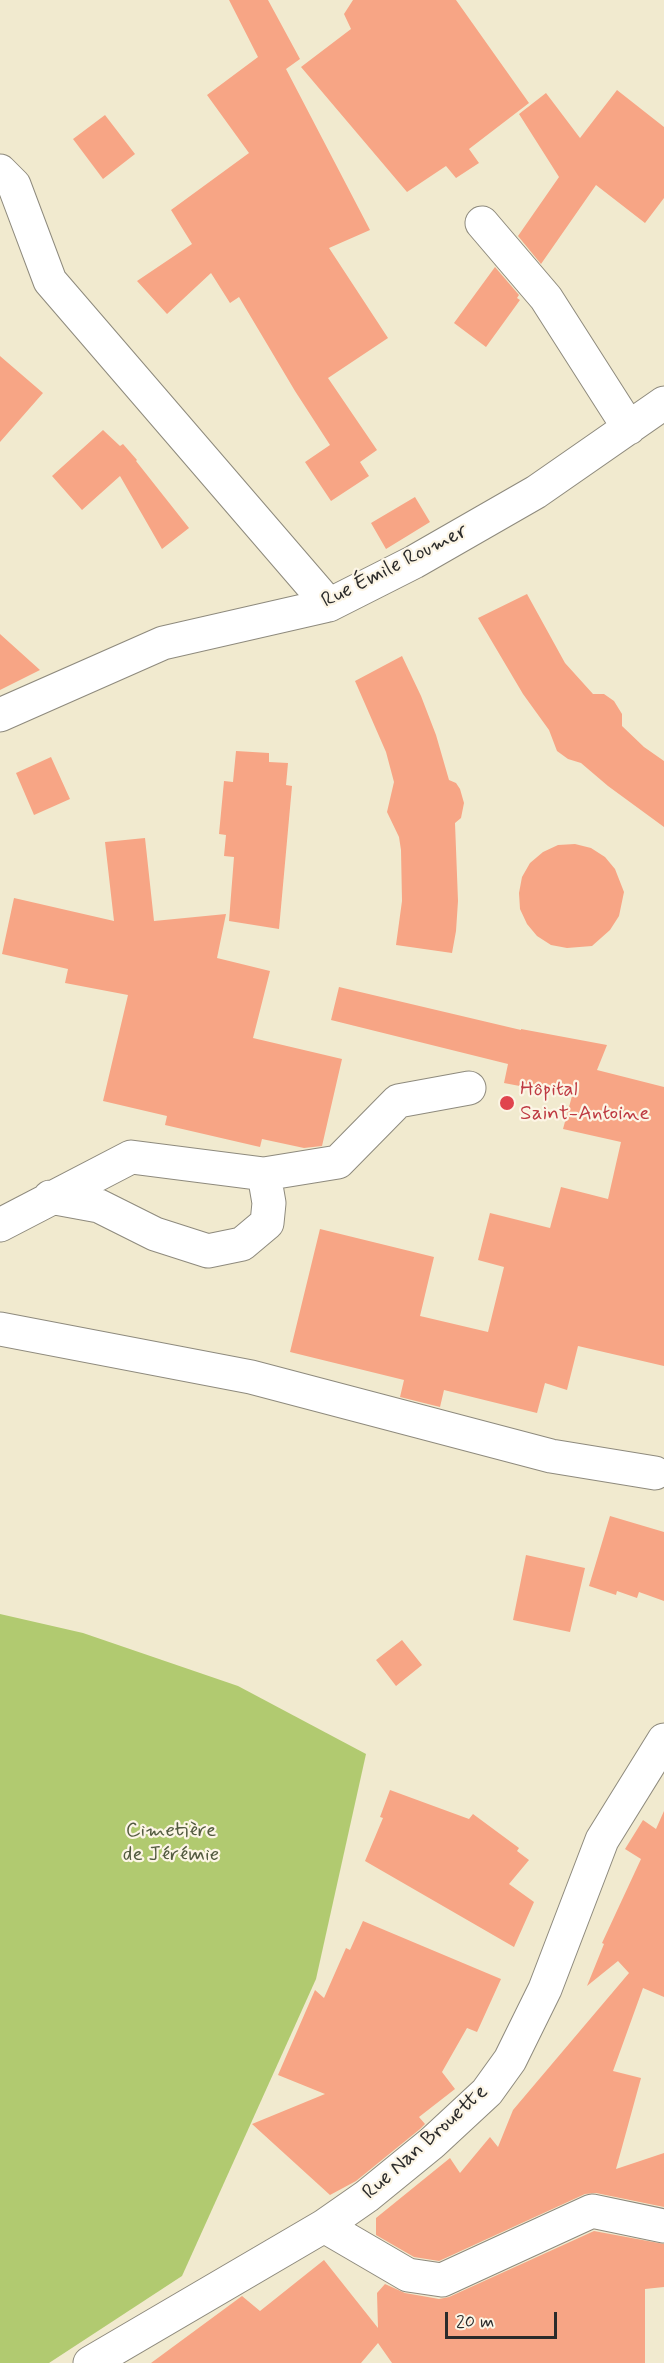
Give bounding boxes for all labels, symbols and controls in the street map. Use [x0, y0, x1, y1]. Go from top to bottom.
street label: Rue Émile Roumer [318, 519, 472, 615]
place label: Hôpital Saint-Antoine [520, 1078, 650, 1128]
marker: Hôpital Saint-Antoine [498, 1094, 516, 1112]
park label: Cimetière de Jérémie [123, 1819, 219, 1869]
street label: Rue Nan Brouette [358, 2080, 494, 2206]
scale bar [448, 2300, 560, 2338]
text: 20 m [456, 2310, 494, 2334]

